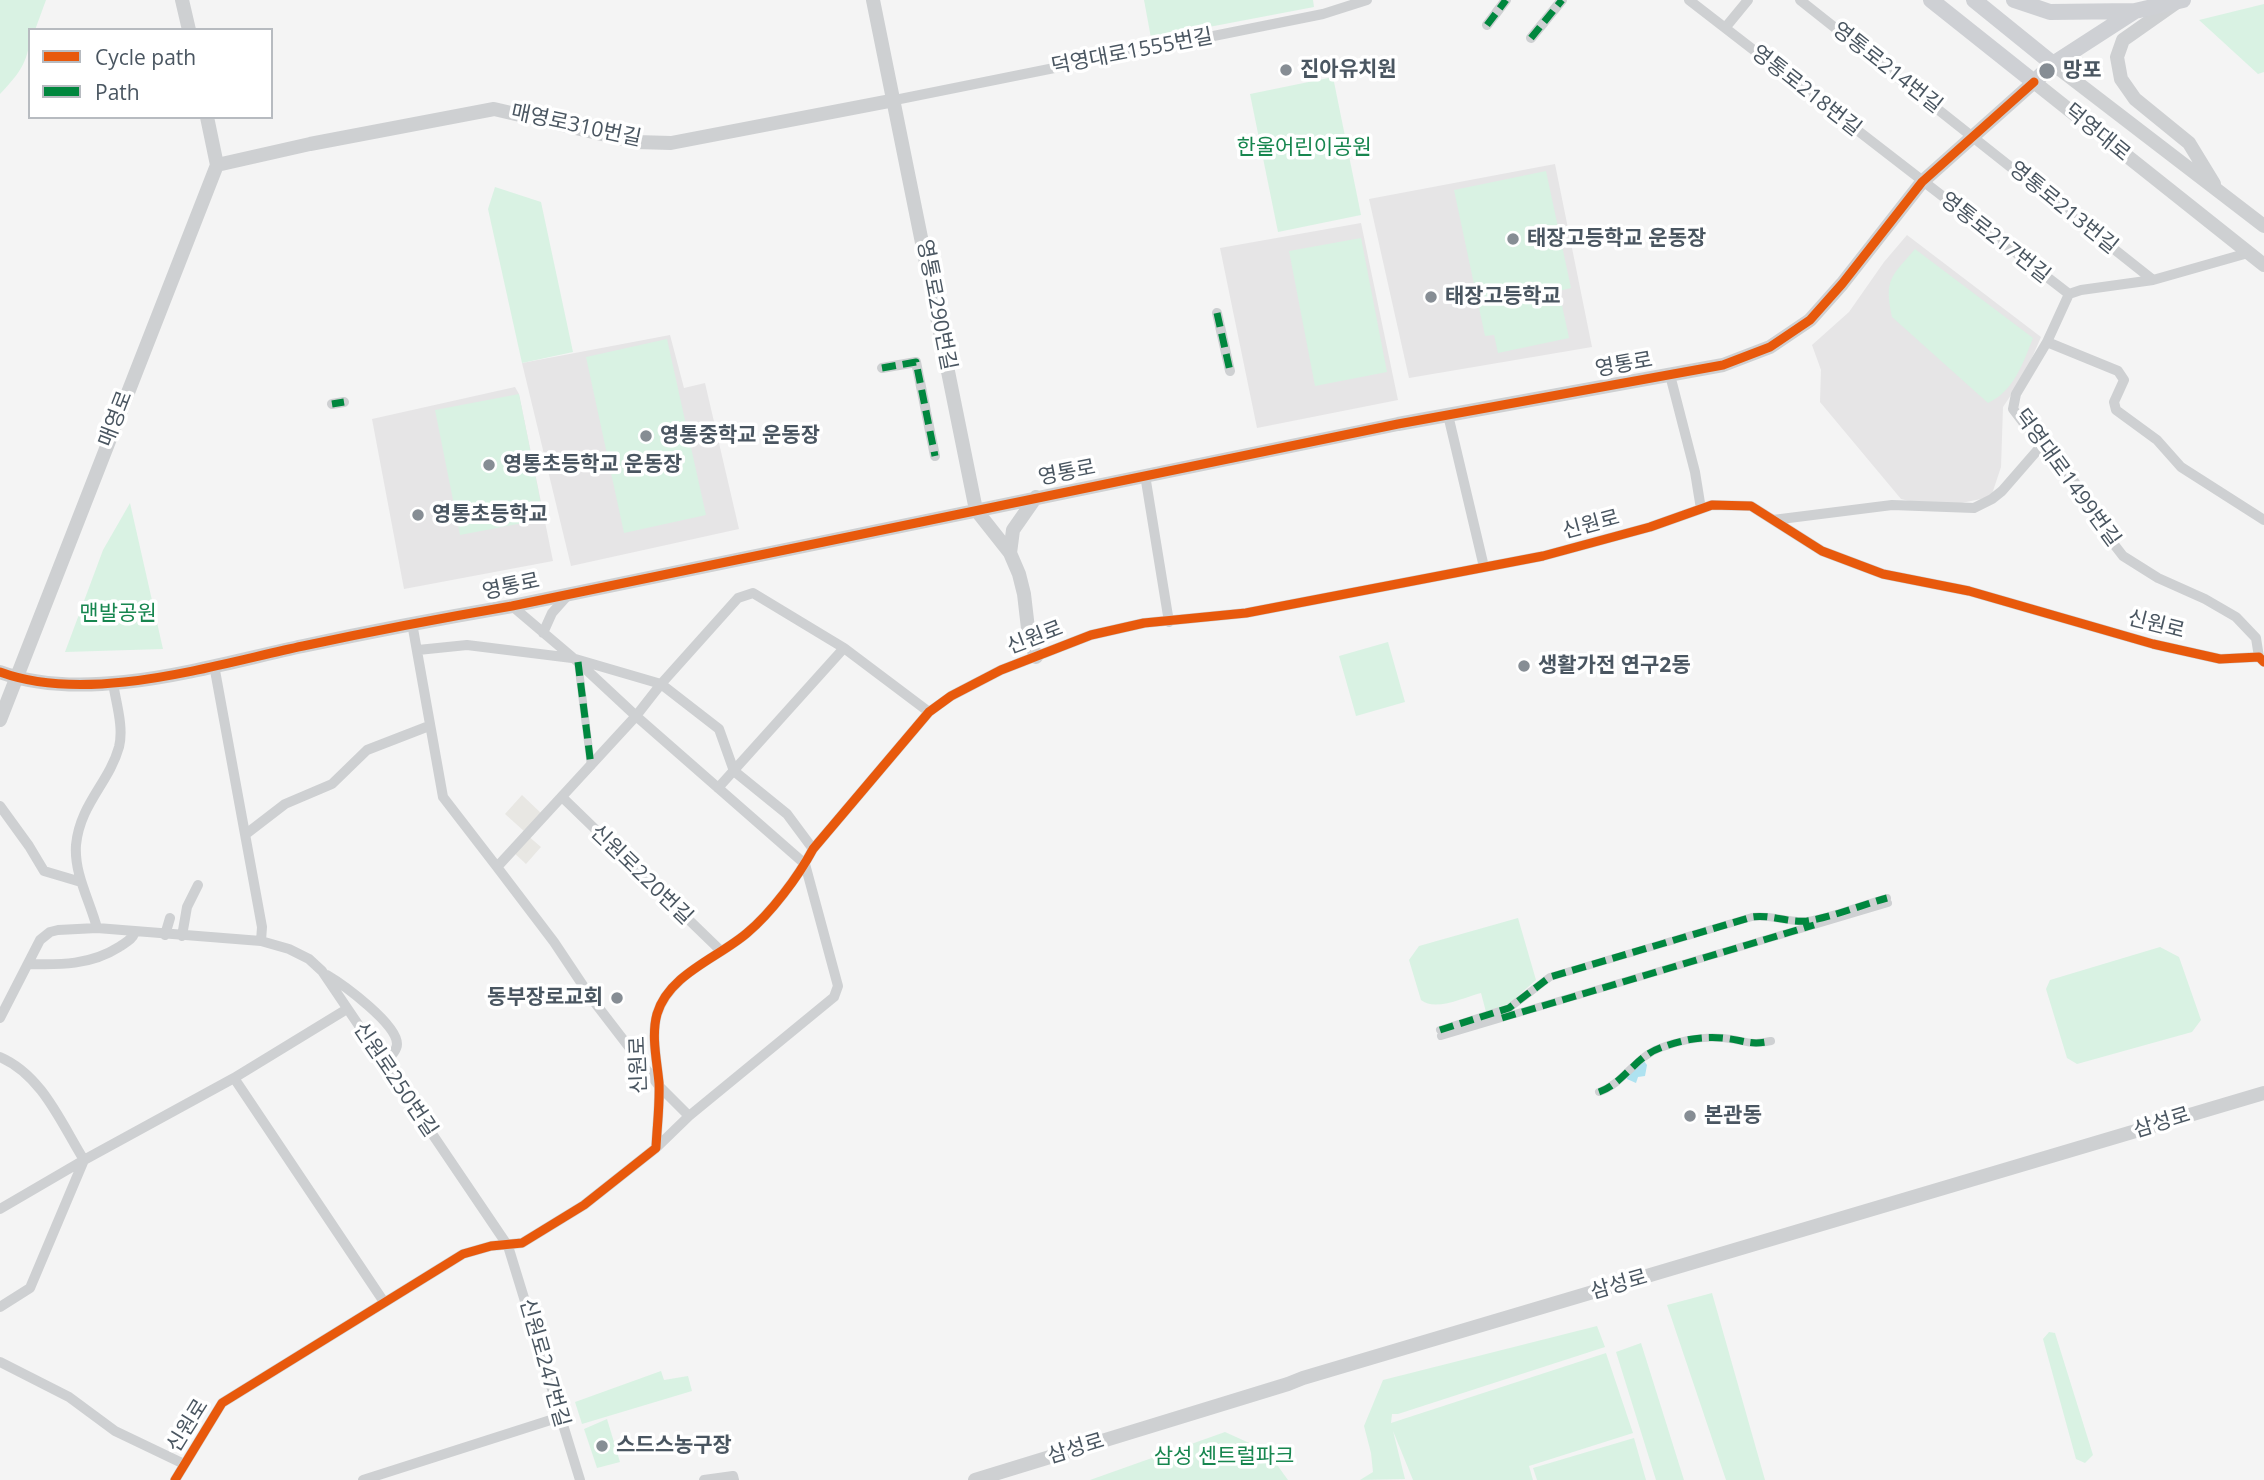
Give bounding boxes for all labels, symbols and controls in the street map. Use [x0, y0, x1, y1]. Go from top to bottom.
street label: 영통로214번길 [1827, 17, 1947, 119]
street label: 덕영대로1555번길 [1049, 24, 1215, 80]
legend [28, 28, 273, 119]
street label: 영통로218번길 [1746, 40, 1866, 142]
text: Cycle path [95, 43, 196, 71]
place label: 진아유치원 [1300, 57, 1397, 83]
place label: 망포 [2063, 58, 2102, 84]
marker: 망포 [2037, 61, 2057, 81]
marker: 진아유치원 [1278, 62, 1294, 78]
text: Path [95, 78, 140, 106]
street label: 덕영대로 [2059, 99, 2135, 167]
street label: 매영로310번길 [509, 100, 643, 152]
park label: 한울어린이공원 [1236, 135, 1372, 161]
street label: 영통로213번길 [2004, 156, 2122, 260]
street label: 영통로217번길 [1935, 187, 2055, 289]
place label: 태장고등학교 운동장 [1527, 226, 1706, 252]
marker: 태장고등학교 운동장 [1505, 231, 1521, 247]
street label: 영통로290번길 [911, 238, 961, 372]
place label: 태장고등학교 [1445, 284, 1561, 310]
marker: 태장고등학교 [1423, 289, 1439, 305]
street label: 영통로 [1593, 348, 1655, 382]
street label: 매영로 [94, 387, 138, 451]
street label: 덕영대로1499번길 [2009, 404, 2125, 552]
place label: 영통중학교 운동장 [660, 423, 820, 449]
marker: 영통중학교 운동장 [638, 428, 654, 444]
place label: 영통초등학교 운동장 [503, 452, 682, 478]
street label: 영통로 [1036, 455, 1098, 491]
marker: 영통초등학교 운동장 [481, 457, 497, 473]
place label: 영통초등학교 [432, 502, 548, 528]
street label: 신원로 [1560, 505, 1622, 545]
marker: 영통초등학교 [410, 507, 426, 523]
street label: 영통로 [480, 569, 542, 605]
park label: 맨발공원 [79, 601, 157, 627]
street label: 신원로 [2125, 606, 2187, 644]
street label: 신원로 [1003, 616, 1067, 660]
place label: 생활가전 연구2동 [1538, 653, 1691, 679]
marker: 생활가전 연구2동 [1516, 658, 1532, 674]
street label: 신원로220번길 [585, 820, 697, 930]
place label: 동부장로교회 [487, 985, 603, 1011]
marker: 동부장로교회 [609, 990, 625, 1006]
street label: 신원로250번길 [347, 1018, 443, 1142]
street label: 신원로 [625, 1036, 653, 1094]
street label: 삼성로 [2131, 1102, 2193, 1144]
place label: 본관동 [1704, 1103, 1762, 1129]
marker: 본관동 [1682, 1108, 1698, 1124]
street label: 삼성로 [1588, 1265, 1650, 1305]
street label: 신원로247번길 [514, 1296, 574, 1430]
street label: 신원로 [162, 1395, 214, 1457]
street label: 삼성로 [1045, 1428, 1107, 1470]
place label: 스드스농구장 [616, 1433, 732, 1459]
marker: 스드스농구장 [594, 1438, 610, 1454]
park label: 삼성 센트럴파크 [1154, 1444, 1294, 1470]

